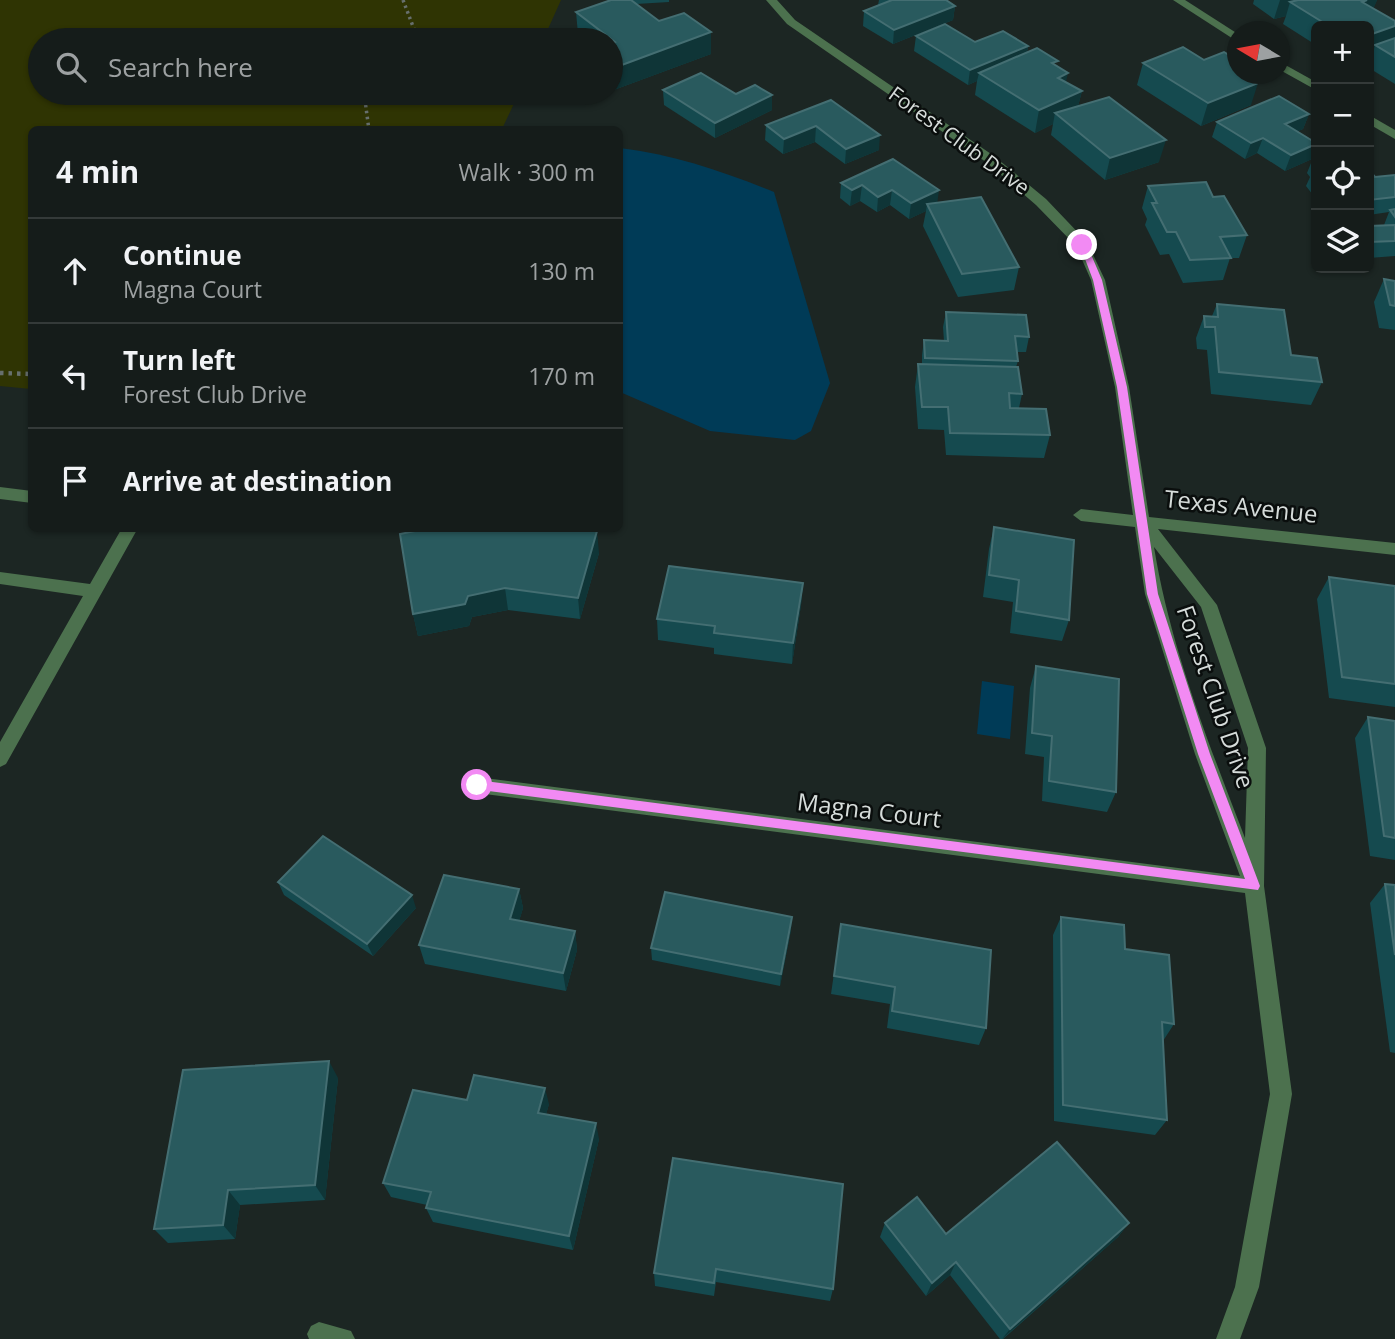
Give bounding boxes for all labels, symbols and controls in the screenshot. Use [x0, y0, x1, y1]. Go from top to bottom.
north arrow [1227, 21, 1290, 84]
map controls [1311, 21, 1374, 273]
button: + [1311, 21, 1374, 84]
search box [28, 28, 623, 105]
icon: search [52, 48, 90, 86]
text: Search here [108, 49, 253, 85]
street label: Forest Club Drive [883, 80, 1036, 201]
button: − [1311, 84, 1374, 147]
button: locate [1311, 147, 1374, 210]
text: 4 min [56, 151, 139, 192]
text: Walk · 300 m [458, 156, 595, 188]
button: layers [1311, 210, 1374, 273]
route end [1066, 229, 1097, 260]
text: Continue [123, 237, 242, 273]
icon: ahead [56, 252, 94, 290]
text: 130 m [528, 255, 595, 287]
text: Magna Court [123, 273, 262, 305]
text: Turn left [123, 342, 235, 378]
icon: left [56, 357, 94, 395]
text: 170 m [528, 360, 595, 392]
text: Forest Club Drive [123, 378, 307, 410]
icon: arrive [56, 462, 94, 500]
text: Arrive at destination [123, 463, 392, 499]
street label: Texas Avenue [1163, 481, 1319, 530]
street label: Forest Club Drive [1170, 600, 1263, 793]
route start [461, 769, 492, 800]
street label: Magna Court [795, 784, 943, 835]

